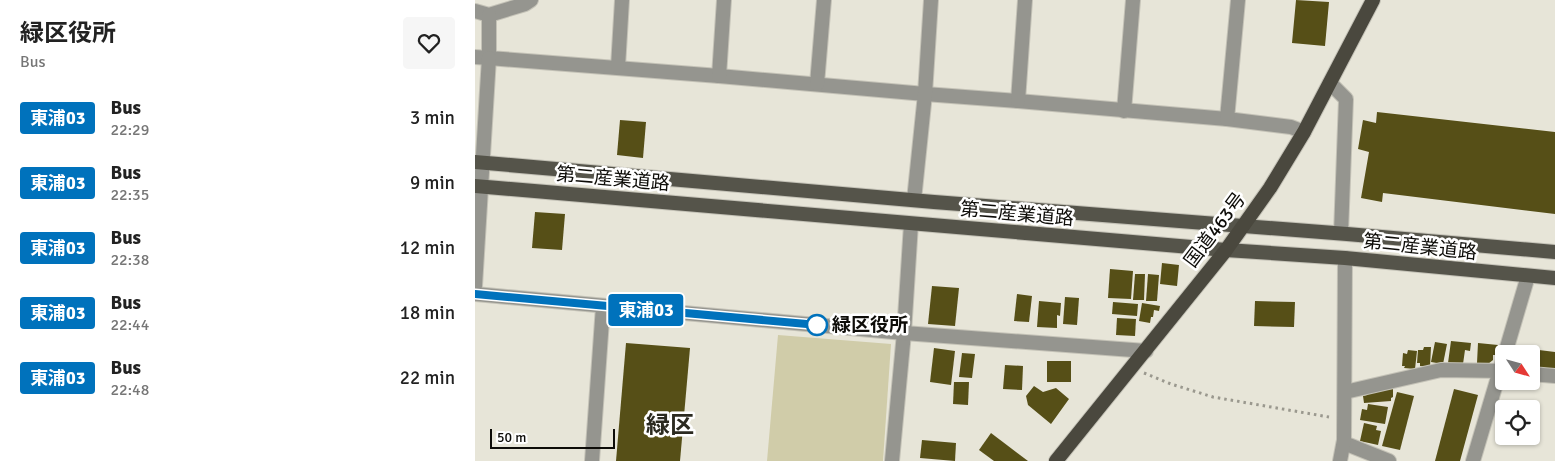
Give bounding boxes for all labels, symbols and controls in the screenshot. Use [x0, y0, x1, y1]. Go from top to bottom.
button: heart [403, 17, 455, 69]
text: 緑区役所 [20, 18, 116, 48]
text: Bus [20, 52, 45, 72]
text: Bus [110, 96, 141, 120]
text: 3 min [410, 106, 455, 130]
text: 東浦03 [30, 107, 85, 129]
text: 22:29 [110, 120, 149, 140]
text: Bus [110, 161, 141, 185]
street label: 第二産業道路 [555, 162, 671, 196]
text: 9 min [410, 171, 455, 195]
text: 東浦03 [30, 172, 85, 194]
text: 22:35 [110, 185, 149, 205]
street label: 国道463号 [1179, 188, 1251, 272]
street label: 第二産業道路 [959, 197, 1075, 231]
text: Bus [110, 226, 141, 250]
street label: 第二産業道路 [1362, 229, 1478, 265]
text: 12 min [400, 236, 455, 260]
text: 東浦03 [30, 237, 85, 259]
text: 22:38 [110, 250, 149, 270]
text: Bus [110, 291, 141, 315]
line badge: 東浦03 [611, 294, 681, 326]
text: 東浦03 [618, 299, 674, 321]
text: 18 min [400, 301, 455, 325]
text: 東浦03 [30, 302, 85, 324]
place label: 緑区役所 [832, 313, 908, 337]
marker: 緑区役所 [806, 314, 828, 336]
text: 22:44 [110, 315, 149, 335]
north arrow [1495, 345, 1540, 390]
map controls [1495, 345, 1540, 445]
text: Bus [110, 356, 141, 380]
text: 22 min [400, 366, 455, 390]
text: 東浦03 [30, 367, 85, 389]
text: 22:48 [110, 380, 149, 400]
button: locate [1495, 400, 1540, 445]
district label: 緑区 [646, 410, 694, 440]
scale bar [490, 426, 615, 449]
text: 50 m [497, 429, 526, 446]

